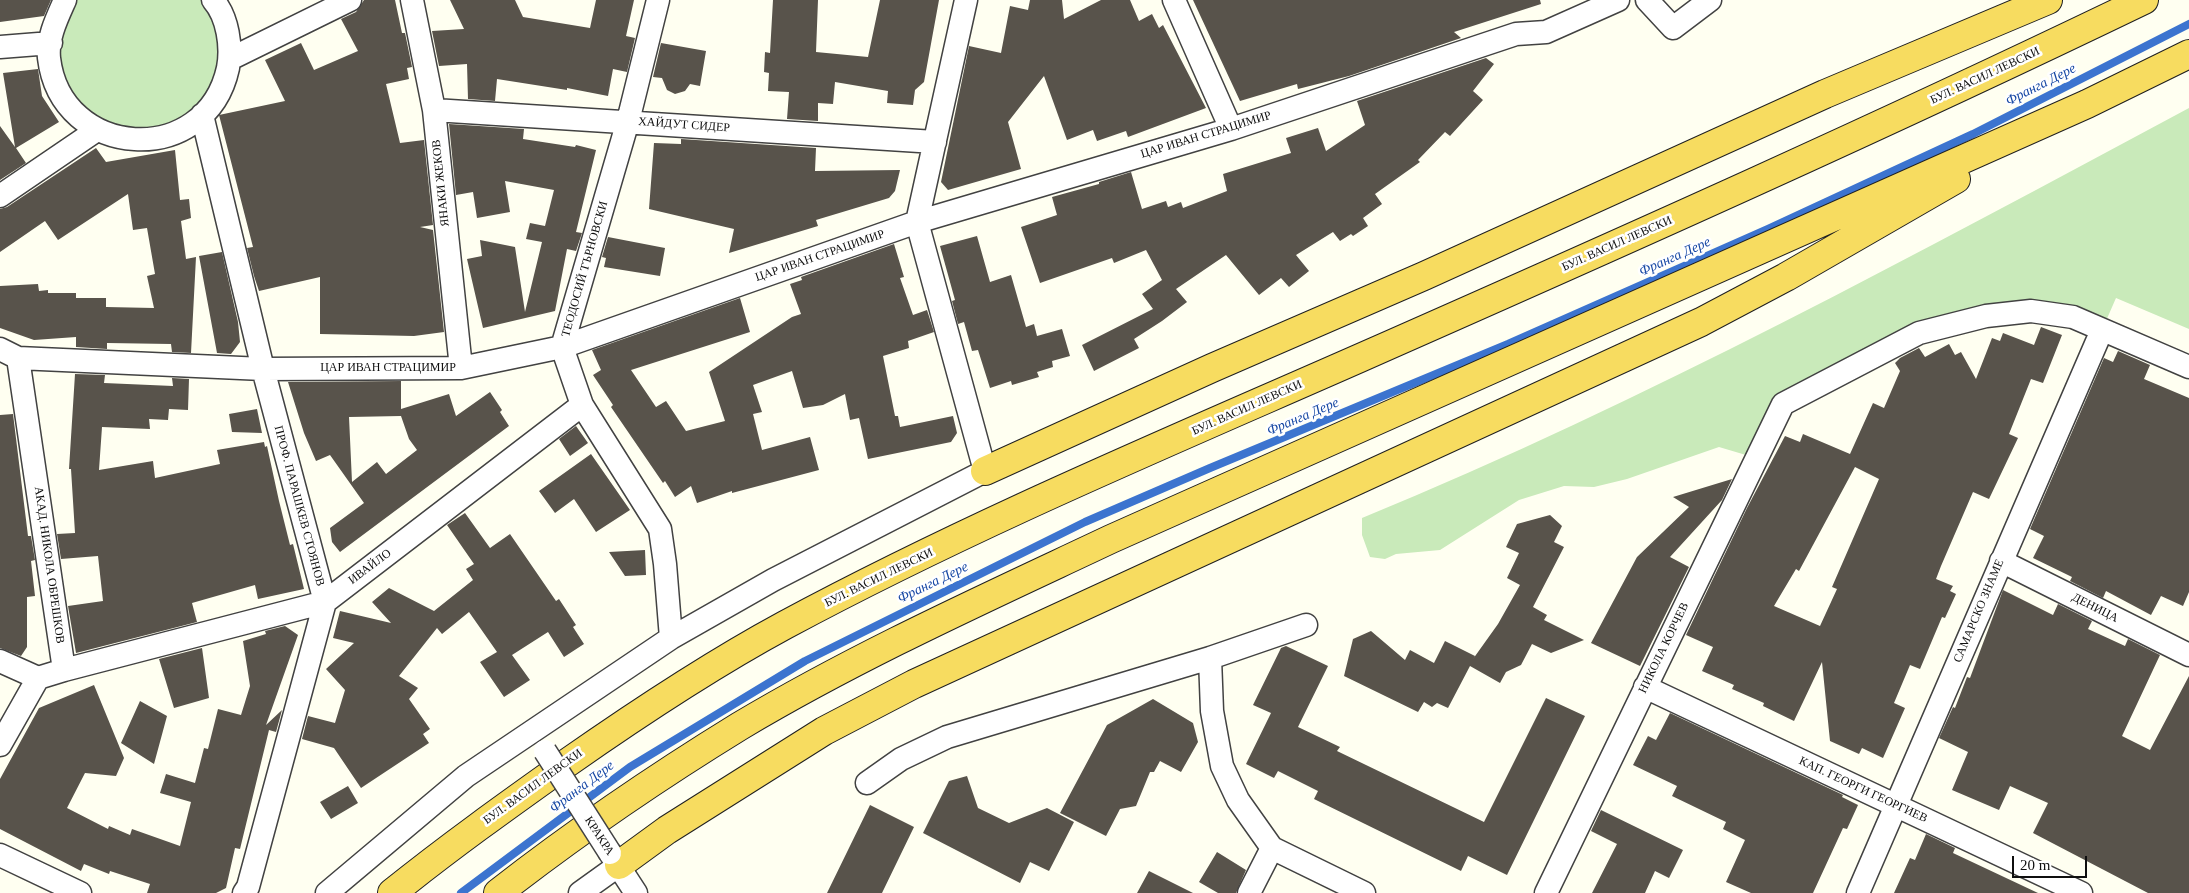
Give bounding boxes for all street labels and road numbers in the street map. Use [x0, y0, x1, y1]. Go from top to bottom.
street label: БУЛ. ВАСИЛ ЛЕВСКИ [1928, 44, 2042, 108]
street label: ЦАР ИВАН СТРАЦИМИР [1139, 108, 1273, 162]
street label: ХАЙДУТ СИДЕР [638, 115, 730, 135]
street label: ЯНАКИ ЖЕКОВ [429, 139, 453, 227]
street label: ТЕОДОСИЙ ТЪРНОВСКИ [559, 199, 611, 339]
street label: БУЛ. ВАСИЛ ЛЕВСКИ [1560, 213, 1674, 275]
street label: ЦАР ИВАН СТРАЦИМИР [753, 227, 887, 285]
street label: ЦАР ИВАН СТРАЦИМИР [320, 361, 456, 375]
street label: БУЛ. ВАСИЛ ЛЕВСКИ [1190, 377, 1304, 439]
street label: ПРОФ. ПАРАШКЕВ СТОЯНОВ [271, 424, 327, 588]
street label: АКАД. НИКОЛА ОБРЕШКОВ [31, 486, 67, 644]
street label: БУЛ. ВАСИЛ ЛЕВСКИ [822, 545, 936, 611]
street label: ИВАЙЛО [346, 546, 394, 588]
street label: САМАРСКО ЗНАМЕ [1951, 557, 2007, 665]
street label: ДЕНИЦА [2069, 590, 2121, 626]
street label: НИКОЛА КОРЧЕВ [1636, 600, 1692, 696]
street label: БУЛ. ВАСИЛ ЛЕВСКИ [481, 746, 585, 828]
street label: КАП. ГЕОРГИ ГЕОРГИЕВ [1796, 754, 1930, 826]
street label: КРАКРА [581, 814, 617, 858]

